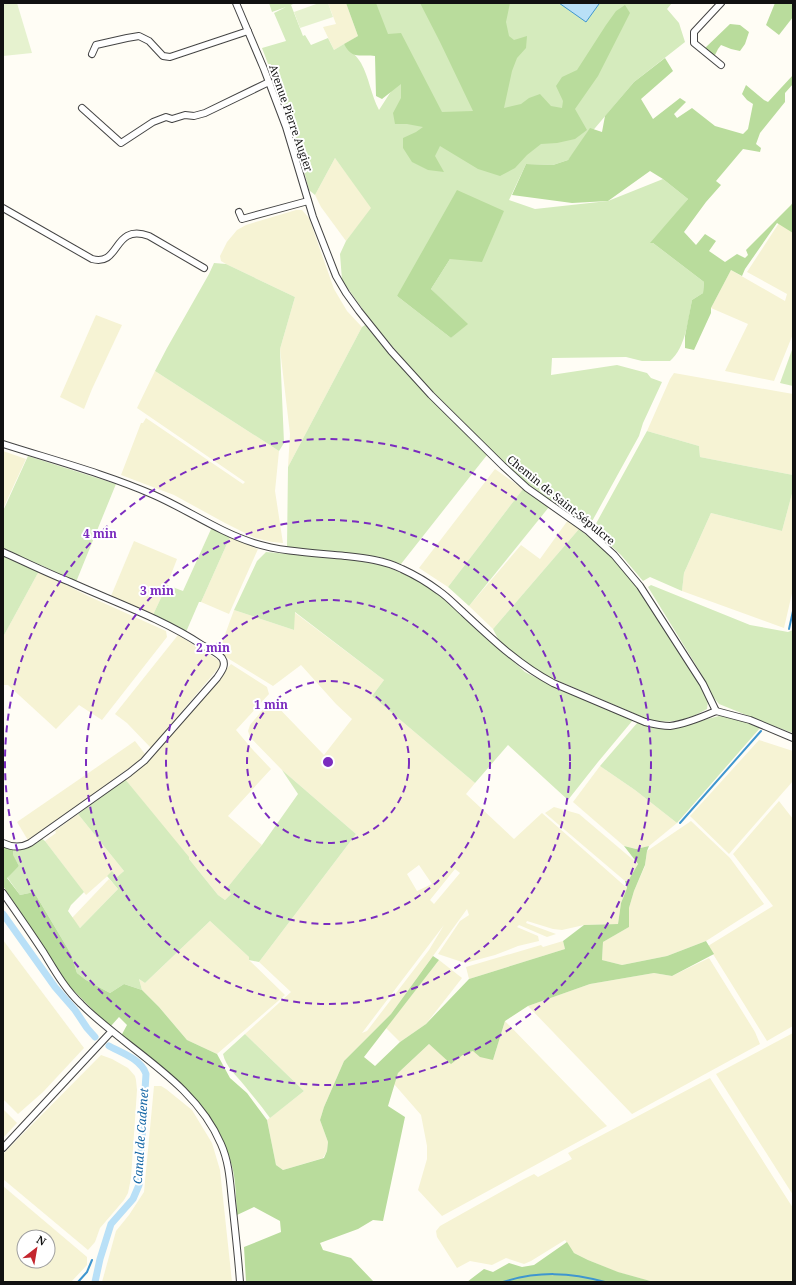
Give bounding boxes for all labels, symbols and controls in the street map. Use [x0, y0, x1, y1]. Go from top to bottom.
street label: Avenue Pierre Augier [266, 62, 317, 174]
street label: Chemin de Saint-Sépulcre [504, 451, 618, 548]
text: 4 min [83, 525, 117, 542]
text: 3 min [140, 582, 174, 599]
text: 2 min [196, 639, 230, 656]
text: 1 min [254, 696, 288, 713]
centre of rings [321, 755, 335, 769]
water label: Canal de Cadenet [129, 1087, 152, 1185]
north arrow [16, 1229, 56, 1269]
text: N [34, 1231, 49, 1249]

